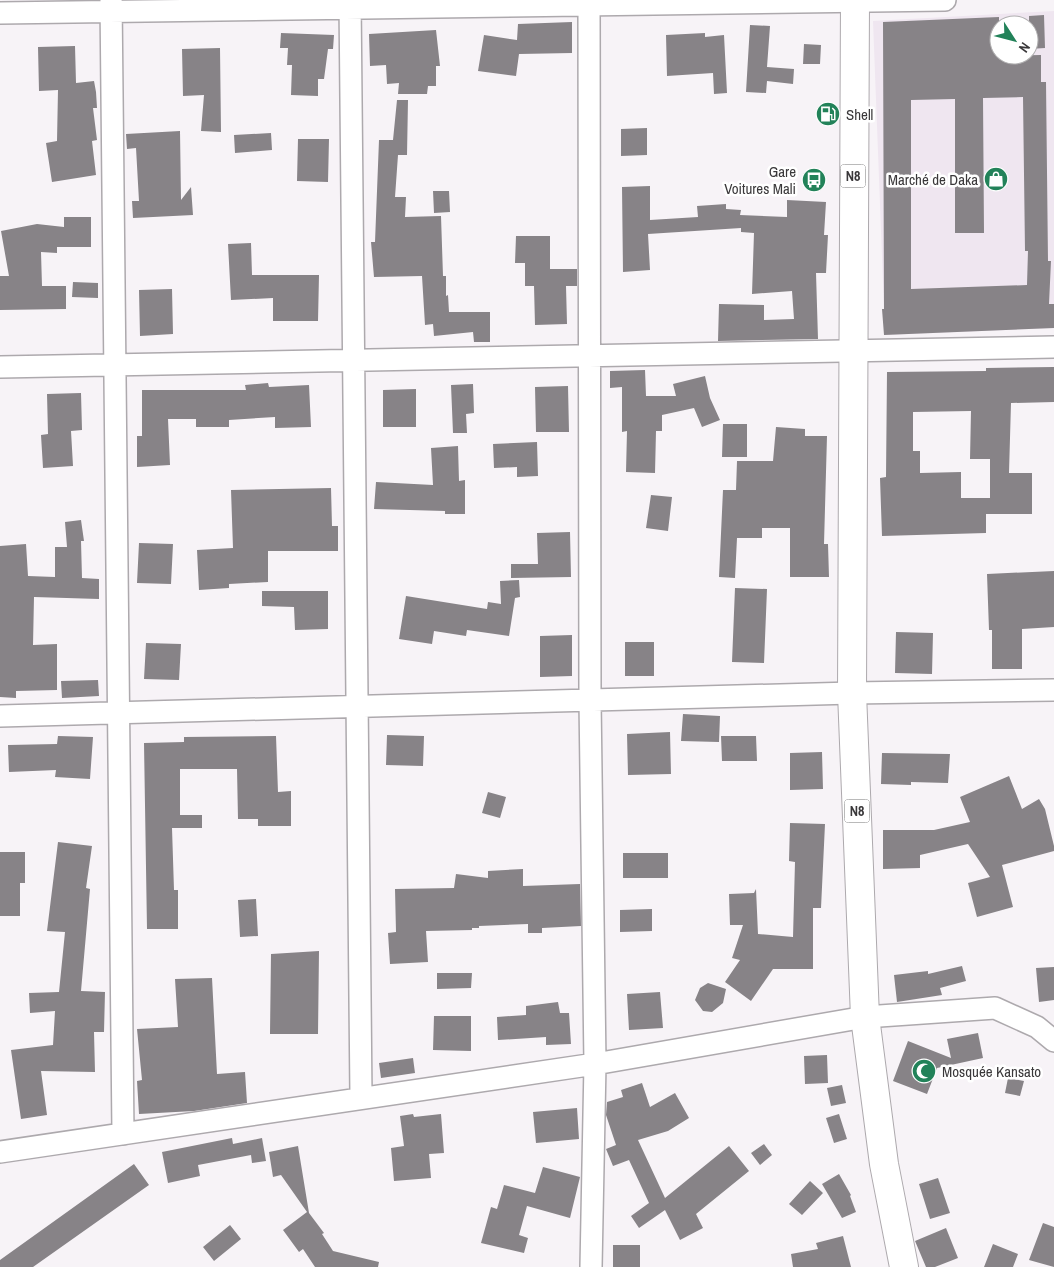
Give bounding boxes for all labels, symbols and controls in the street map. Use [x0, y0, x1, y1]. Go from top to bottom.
north arrow [989, 15, 1039, 65]
text: N [1015, 39, 1034, 56]
fuel station icon: Shell [815, 101, 841, 127]
place label: Shell [846, 104, 873, 125]
place label: Gare Voitures Mali [724, 161, 796, 199]
road number: N8 [840, 165, 866, 188]
shop icon: Marché de Daka [983, 166, 1009, 192]
bus stop icon: Gare Voitures Mali [801, 167, 827, 193]
place label: Marché de Daka [888, 169, 978, 190]
road number: N8 [844, 799, 870, 822]
mosque icon: Mosquée Kansato [911, 1058, 937, 1084]
place label: Mosquée Kansato [942, 1061, 1041, 1082]

